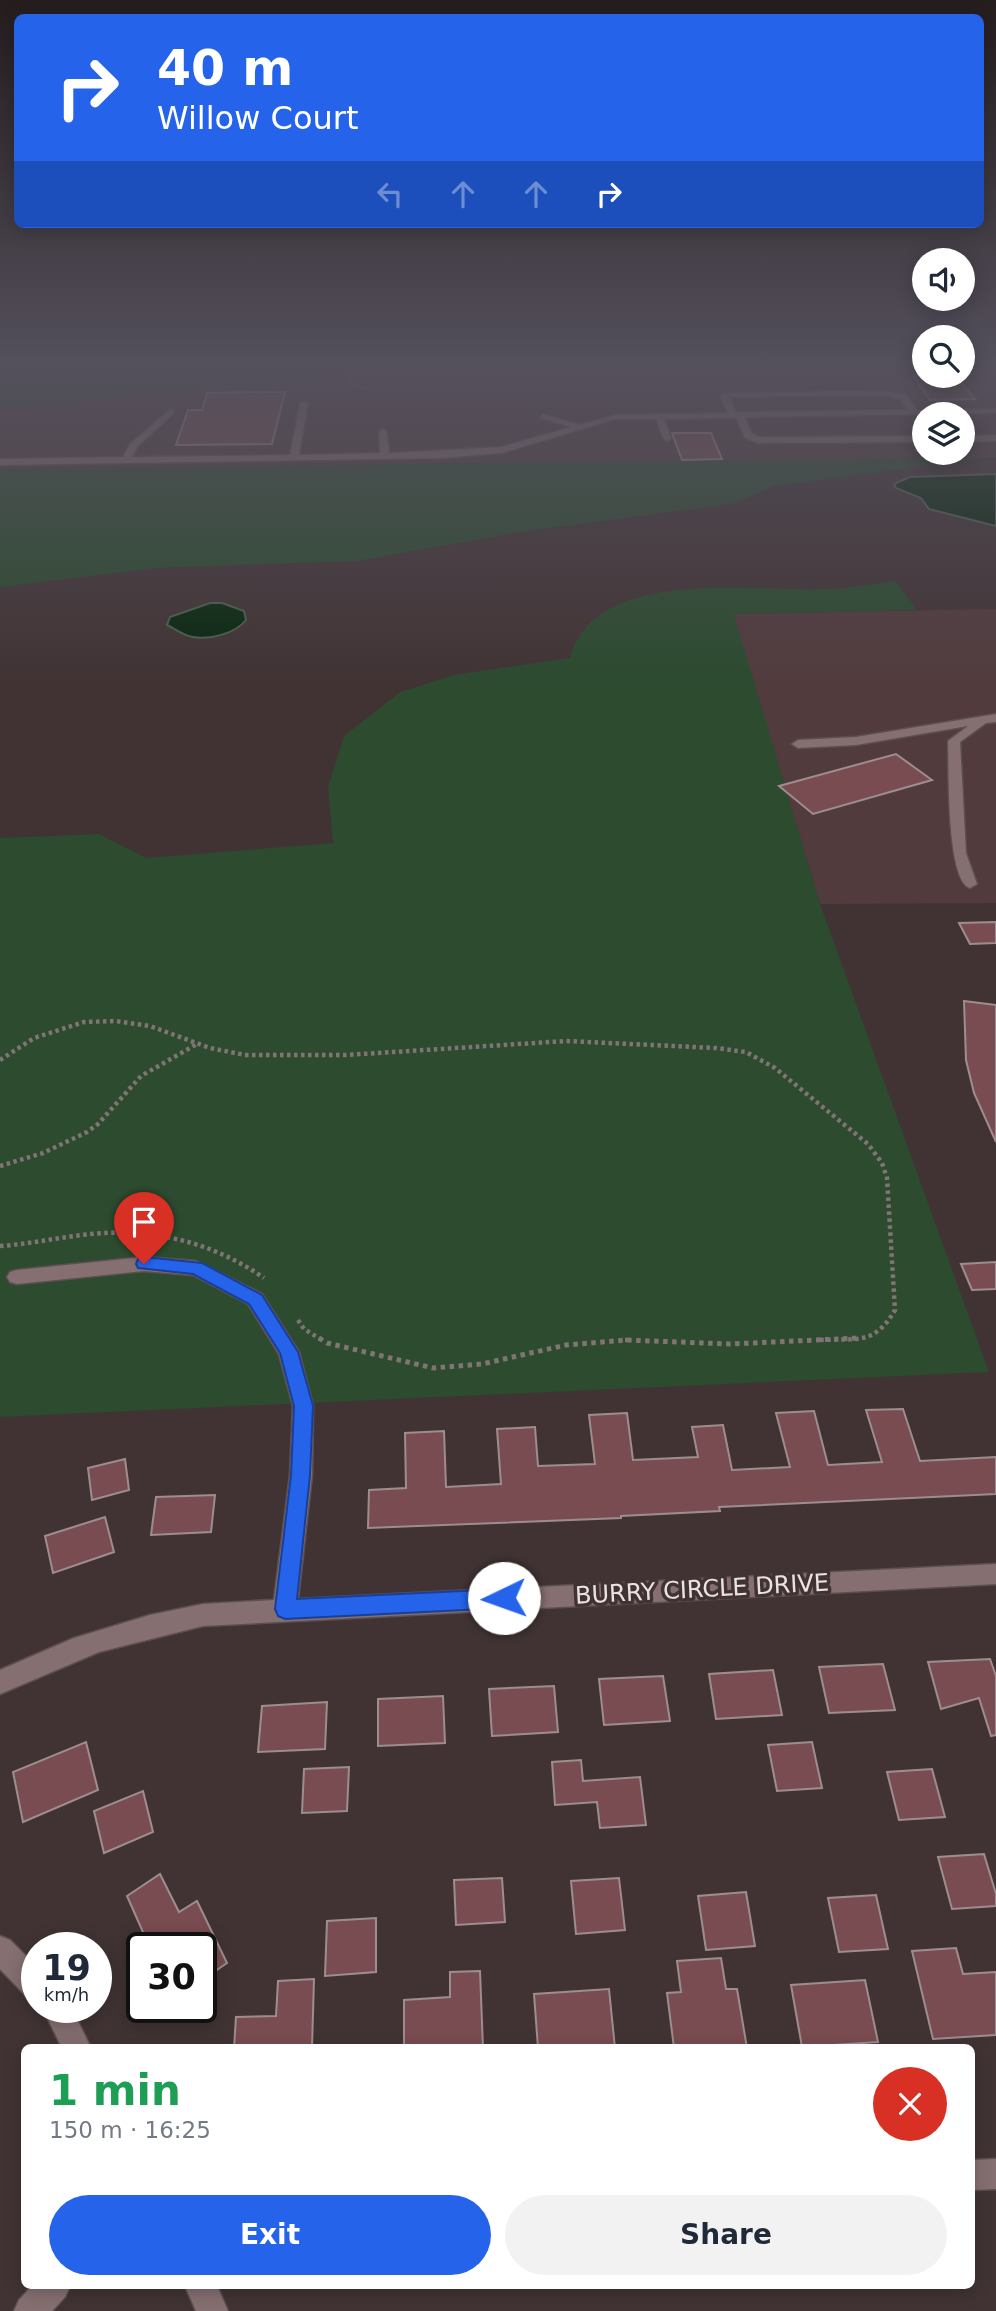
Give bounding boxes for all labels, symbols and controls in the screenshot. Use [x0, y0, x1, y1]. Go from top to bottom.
text: 40 m [157, 40, 293, 97]
icon: right [42, 42, 133, 133]
text: Willow Court [157, 99, 358, 137]
icon: left [371, 175, 409, 213]
icon: ahead [444, 175, 482, 213]
icon: ahead [517, 175, 555, 213]
icon: right [590, 175, 628, 213]
map controls [912, 248, 975, 465]
button: sound [912, 248, 975, 311]
button: search [912, 325, 975, 388]
button: layers [912, 402, 975, 465]
pin [114, 1192, 174, 1264]
icon: arrive [125, 1203, 163, 1241]
position arrow [467, 1561, 541, 1635]
street label: BURRY CIRCLE DRIVE [574, 1568, 830, 1610]
speed limit sign: 30 [126, 1932, 217, 2023]
text: 19 [42, 1948, 91, 1988]
text: km/h [44, 1984, 89, 2005]
text: 1 min [49, 2066, 181, 2115]
button: close [873, 2067, 947, 2141]
text: 150 m · 16:25 [49, 2117, 211, 2143]
button: Exit [49, 2195, 491, 2275]
button: Share [505, 2195, 947, 2275]

